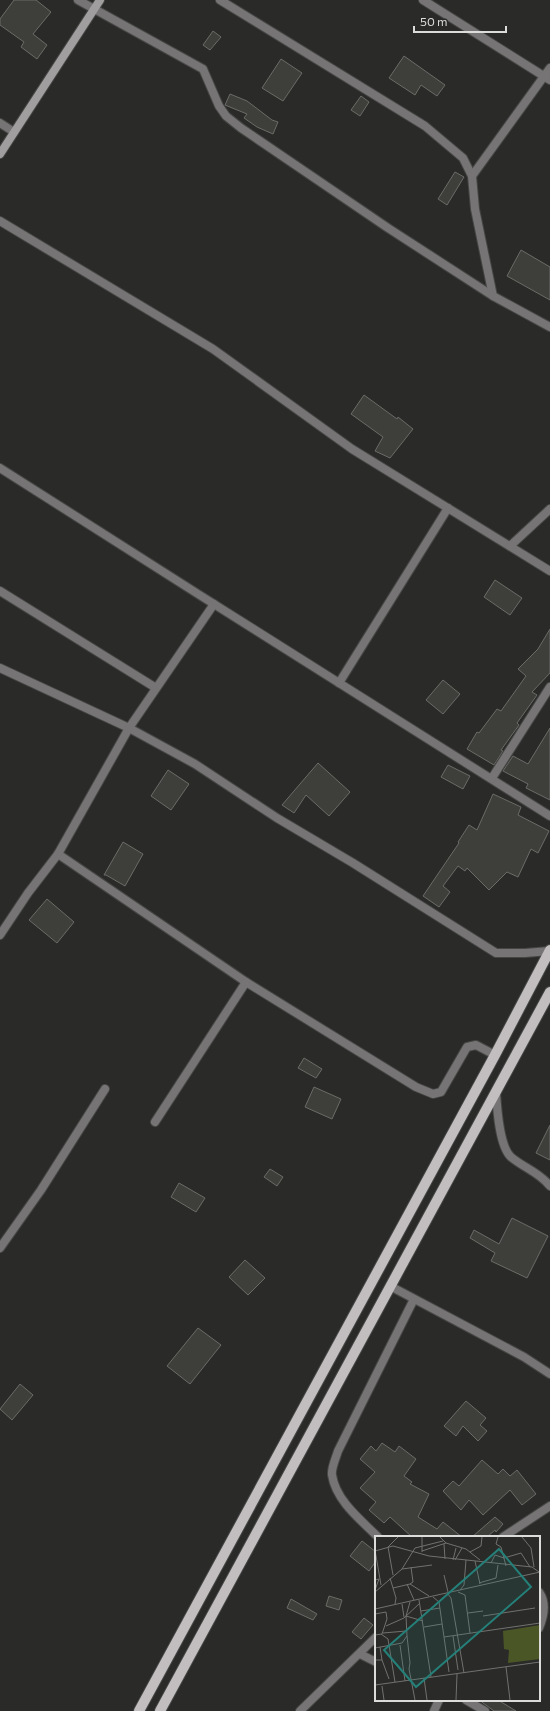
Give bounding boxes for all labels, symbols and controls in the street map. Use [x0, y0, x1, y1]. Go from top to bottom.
scale bar [414, 8, 506, 34]
text: 50 m [420, 14, 448, 28]
inset map [375, 1536, 540, 1701]

